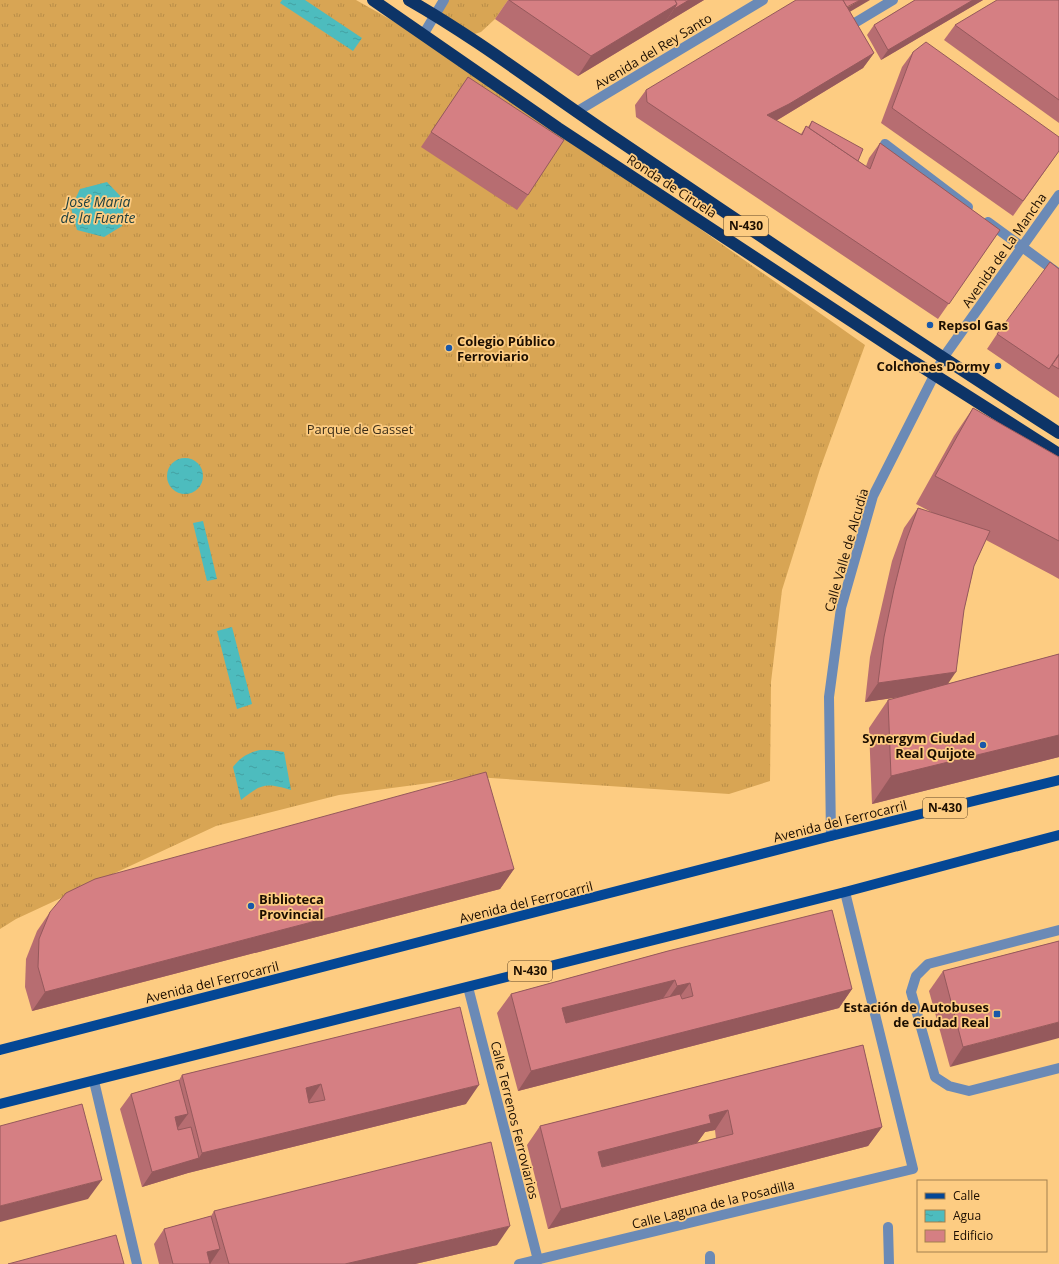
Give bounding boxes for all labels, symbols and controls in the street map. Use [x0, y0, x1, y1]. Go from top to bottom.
street label: Avenida del Rey Santo [591, 9, 715, 93]
street label: Ronda de Ciruela [624, 150, 720, 222]
street label: Avenida de La Mancha [958, 189, 1050, 311]
water label: José María de la Fuente [60, 192, 136, 227]
road number: N-430 [724, 216, 768, 236]
place label: Repsol Gas [938, 316, 1008, 334]
marker: Repsol Gas [925, 320, 935, 330]
place label: Colegio Público Ferroviario [457, 332, 555, 365]
marker: Colegio Público Ferroviario [444, 343, 454, 353]
place label: Colchones Dormy [877, 357, 991, 375]
marker: Colchones Dormy [993, 361, 1003, 371]
park label: Parque de Gasset [307, 420, 414, 438]
street label: Calle Valle de Alcudia [820, 486, 872, 614]
place label: Synergym Ciudad Real Quijote [862, 729, 975, 762]
marker: Synergym Ciudad Real Quijote [978, 740, 988, 750]
street label: Avenida del Ferrocarril [771, 796, 909, 846]
road number: N-430 [923, 798, 967, 818]
street label: Avenida del Ferrocarril [457, 877, 595, 927]
place label: Biblioteca Provincial [259, 890, 324, 923]
marker: Biblioteca Provincial [246, 901, 256, 911]
street label: Avenida del Ferrocarril [143, 957, 281, 1007]
road number: N-430 [508, 961, 552, 981]
place label: Estación de Autobuses de Ciudad Real [843, 998, 989, 1031]
marker: Estación de Autobuses de Ciudad Real [992, 1009, 1002, 1019]
street label: Calle Terrenos Ferroviarios [487, 1039, 543, 1201]
street label: Calle Laguna de la Posadilla [630, 1175, 796, 1233]
legend [917, 1180, 1047, 1252]
text: Calle [953, 1187, 980, 1204]
text: Agua [953, 1207, 981, 1224]
text: Edificio [953, 1227, 993, 1244]

